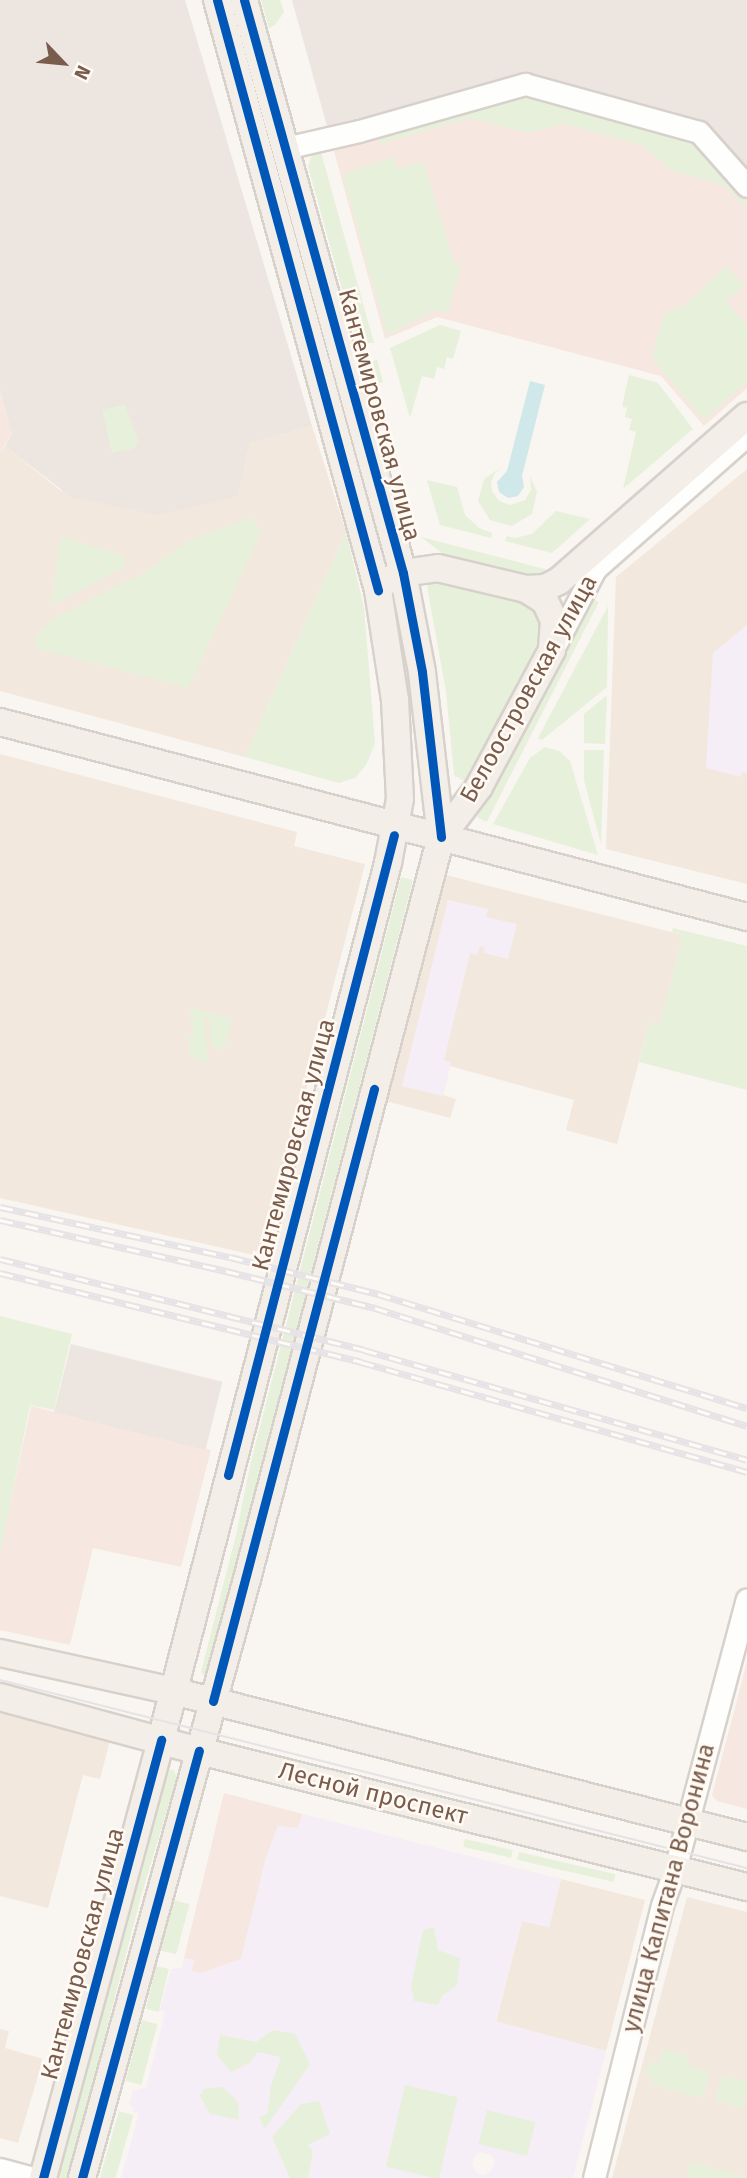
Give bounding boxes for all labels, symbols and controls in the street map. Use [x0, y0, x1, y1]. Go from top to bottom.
north arrow [28, 28, 98, 98]
text: N [69, 62, 95, 83]
street label: Кантемировская улица [331, 286, 427, 544]
street label: Белоостровская улица [454, 570, 604, 808]
street label: Кантемировская улица [246, 1016, 342, 1274]
street label: улица Капитана Воронина [617, 1740, 721, 2036]
street label: Лесной проспект [275, 1757, 471, 1831]
street label: Кантемировская улица [35, 1825, 131, 2083]

